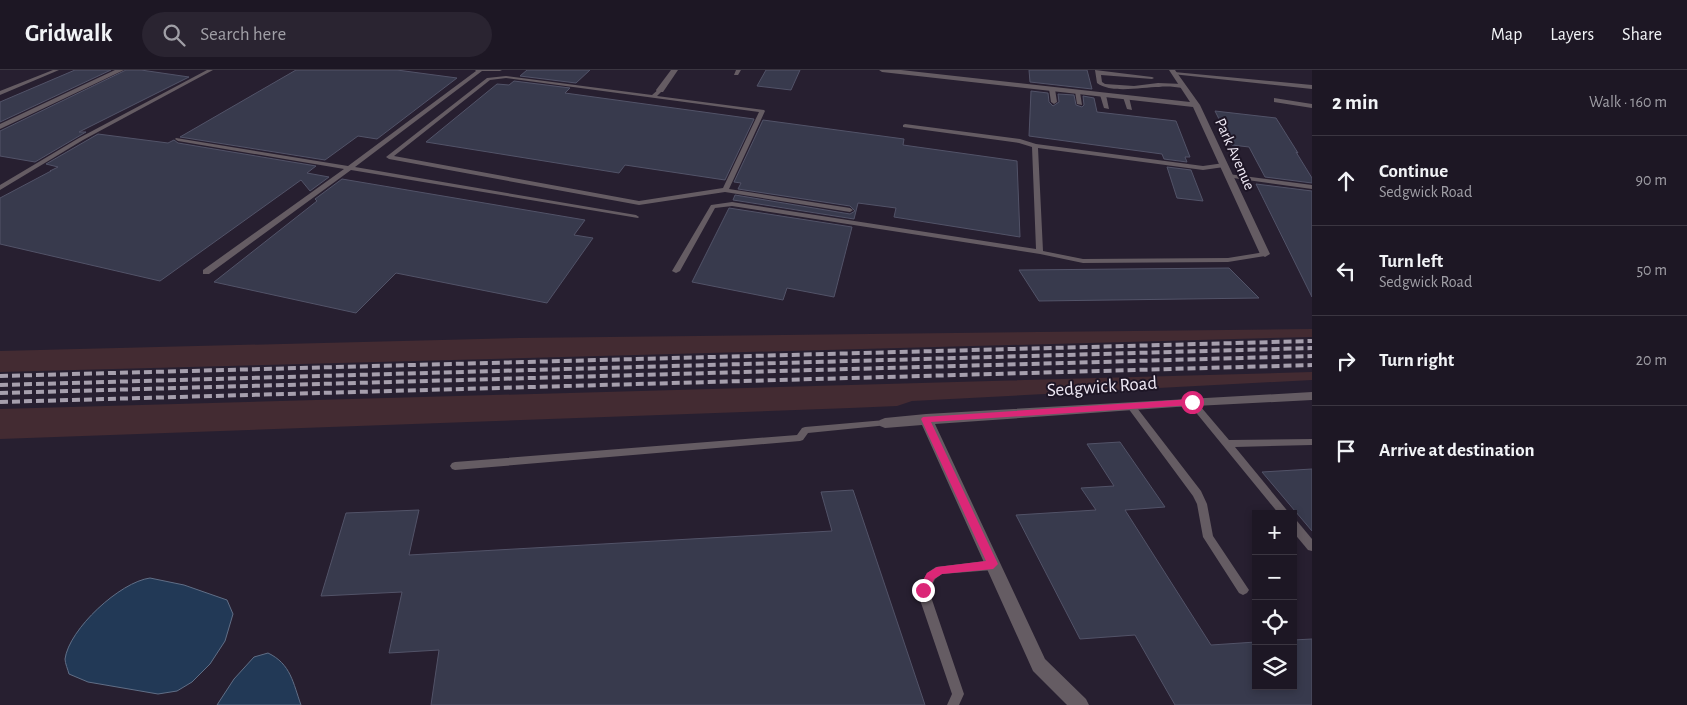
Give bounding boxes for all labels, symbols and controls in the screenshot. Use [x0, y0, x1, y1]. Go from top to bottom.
search box [142, 12, 492, 57]
icon: search [160, 21, 188, 49]
text: Gridwalk [25, 22, 112, 46]
text: Search here [200, 25, 286, 44]
text: Map [1491, 26, 1522, 44]
text: Layers [1550, 26, 1594, 44]
text: Share [1622, 26, 1662, 44]
text: 2 min [1332, 92, 1379, 113]
text: Walk · 160 m [1589, 94, 1667, 110]
street label: Park Avenue [1212, 116, 1258, 192]
text: Continue [1379, 162, 1448, 181]
icon: ahead [1332, 167, 1360, 195]
text: 90 m [1636, 172, 1667, 188]
text: Sedgwick Road [1379, 184, 1472, 200]
text: Turn left [1379, 252, 1443, 271]
icon: left [1332, 257, 1360, 285]
text: 50 m [1636, 262, 1667, 278]
text: Sedgwick Road [1379, 274, 1472, 290]
icon: right [1332, 347, 1360, 375]
text: Turn right [1379, 351, 1454, 370]
text: 20 m [1636, 352, 1667, 368]
street label: Sedgwick Road [1046, 374, 1158, 400]
route start [1181, 391, 1204, 414]
icon: arrive [1332, 437, 1360, 465]
text: Arrive at destination [1379, 441, 1535, 460]
map controls [1252, 510, 1297, 690]
button: + [1252, 510, 1297, 555]
button: − [1252, 555, 1297, 600]
route end [912, 579, 935, 602]
button: locate [1252, 600, 1297, 645]
button: layers [1252, 645, 1297, 690]

